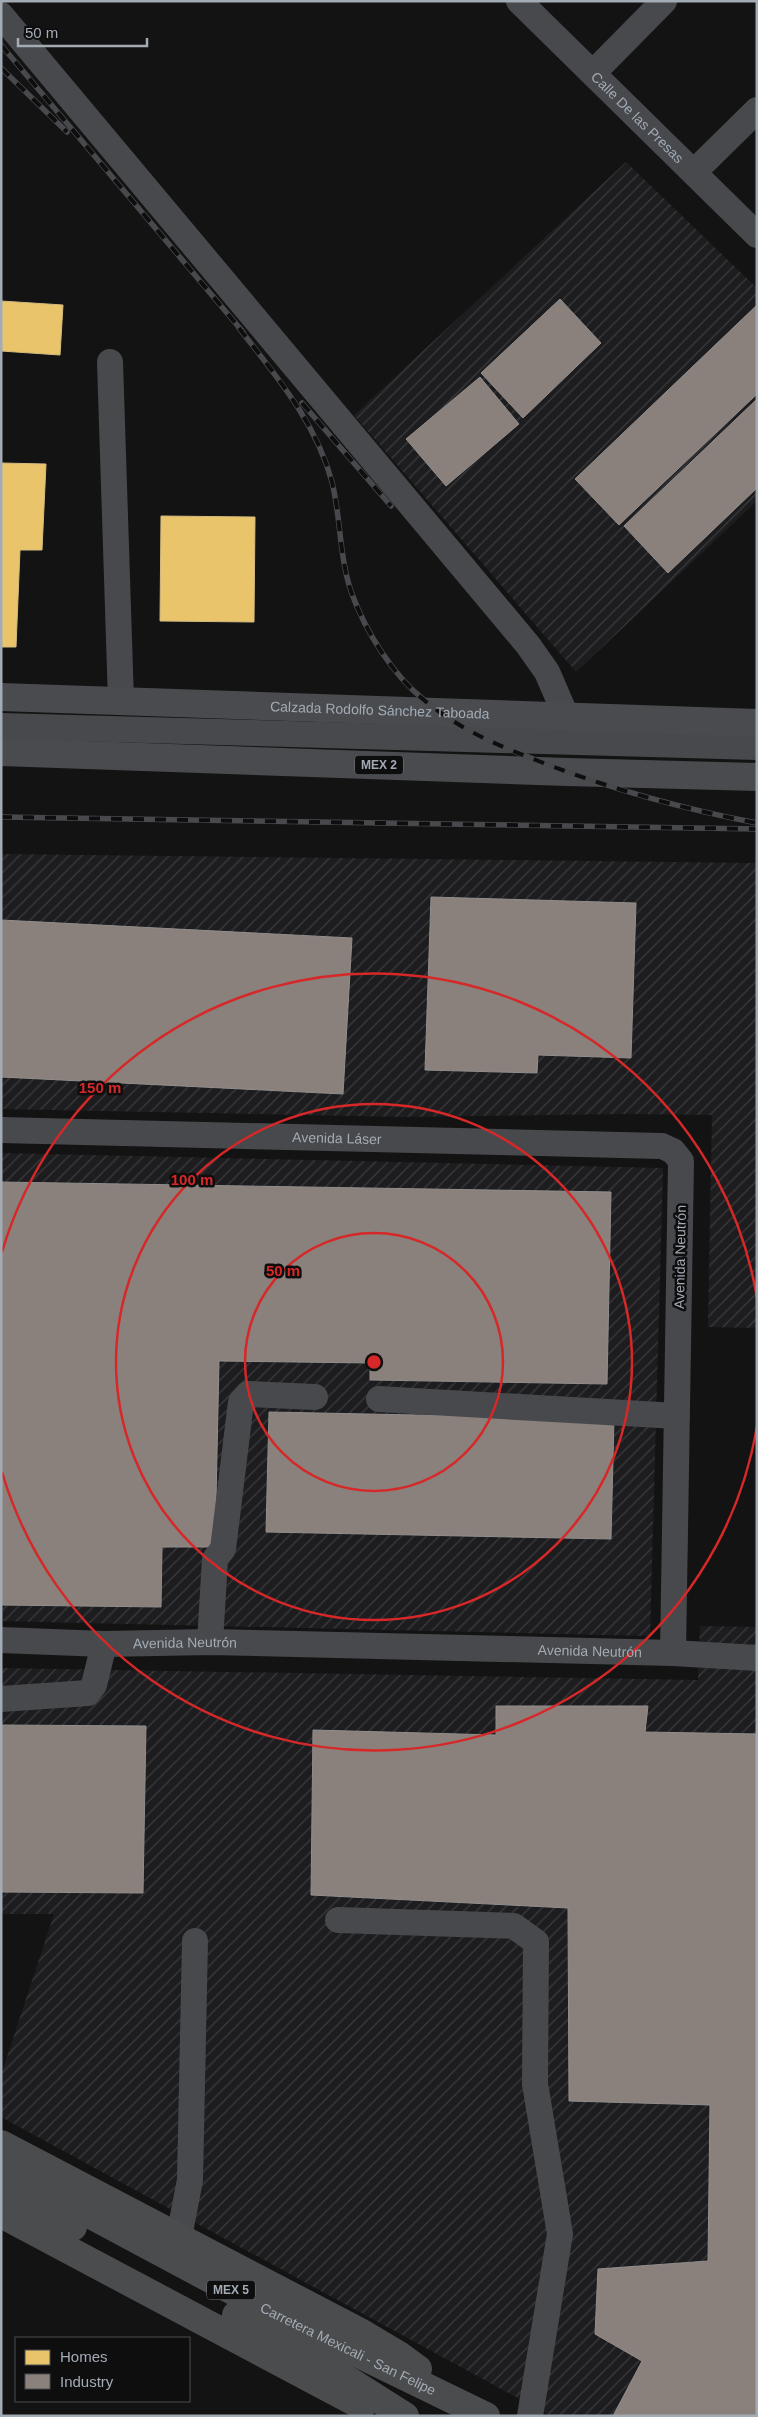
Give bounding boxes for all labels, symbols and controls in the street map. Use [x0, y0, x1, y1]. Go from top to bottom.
scale bar [18, 15, 146, 47]
text: 50 m [25, 24, 58, 41]
street label: Calle De las Presas [588, 69, 687, 166]
street label: Calzada Rodolfo Sánchez Taboada [270, 698, 490, 722]
road number: MEX 2 [355, 756, 403, 774]
text: 150 m [79, 1079, 121, 1096]
street label: Avenida Láser [292, 1129, 382, 1147]
text: 100 m [171, 1171, 213, 1188]
street label: Avenida Neutrón [671, 1205, 689, 1309]
text: 50 m [266, 1262, 300, 1279]
centre of rings [365, 1353, 383, 1371]
street label: Avenida Neutrón [133, 1634, 237, 1651]
street label: Avenida Neutrón [538, 1642, 642, 1660]
road number: MEX 5 [207, 2280, 255, 2300]
street label: Carretera Mexicali - San Felipe [258, 2299, 439, 2399]
legend [15, 2337, 190, 2402]
text: Homes [60, 2348, 108, 2365]
text: Industry [60, 2373, 114, 2390]

